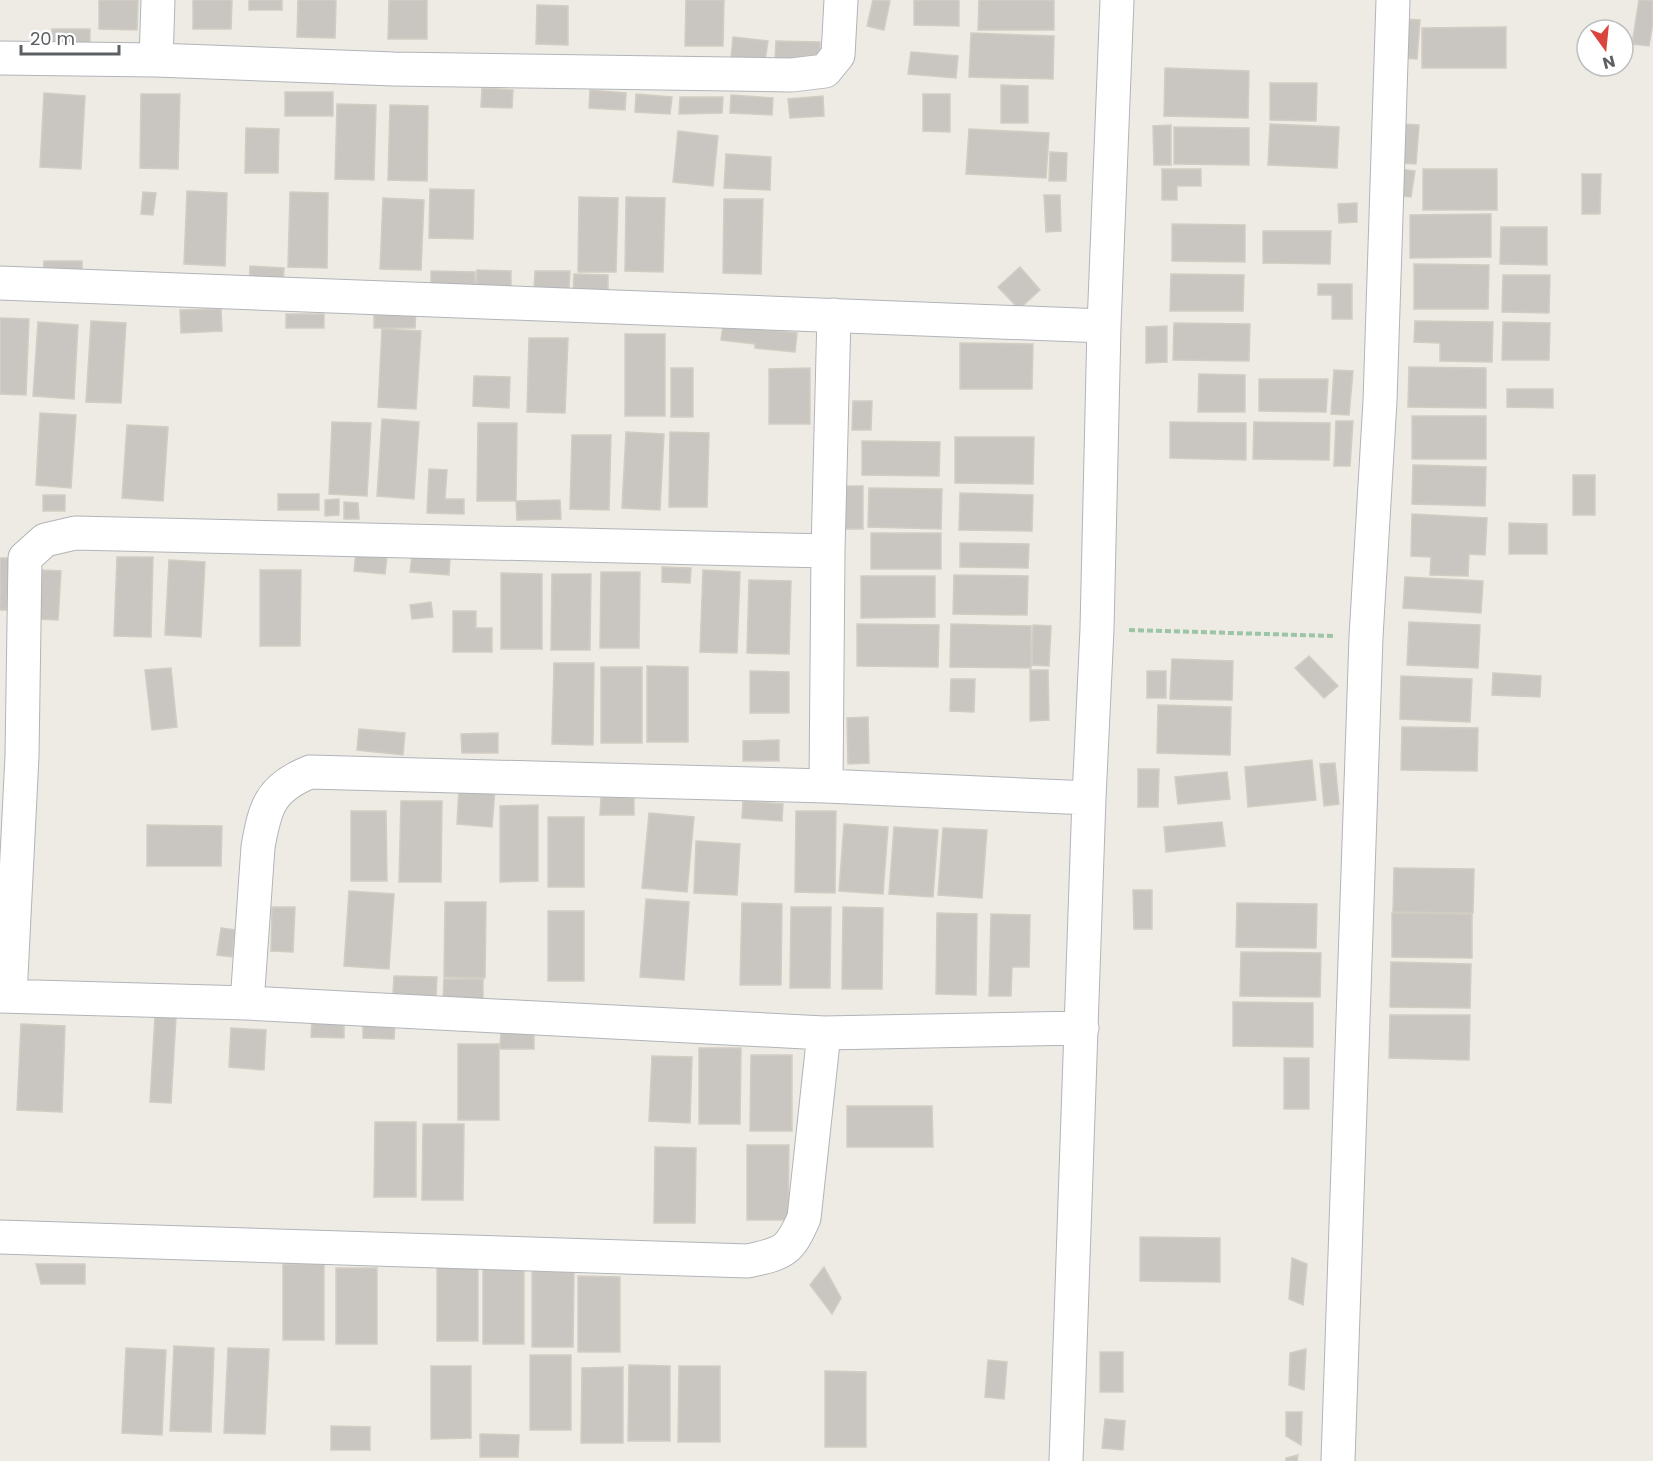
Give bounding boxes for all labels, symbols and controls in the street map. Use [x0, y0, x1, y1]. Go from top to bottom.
scale bar [21, 18, 118, 56]
north arrow [1575, 18, 1635, 78]
text: 20 m [30, 26, 75, 51]
text: N [1600, 49, 1618, 75]

